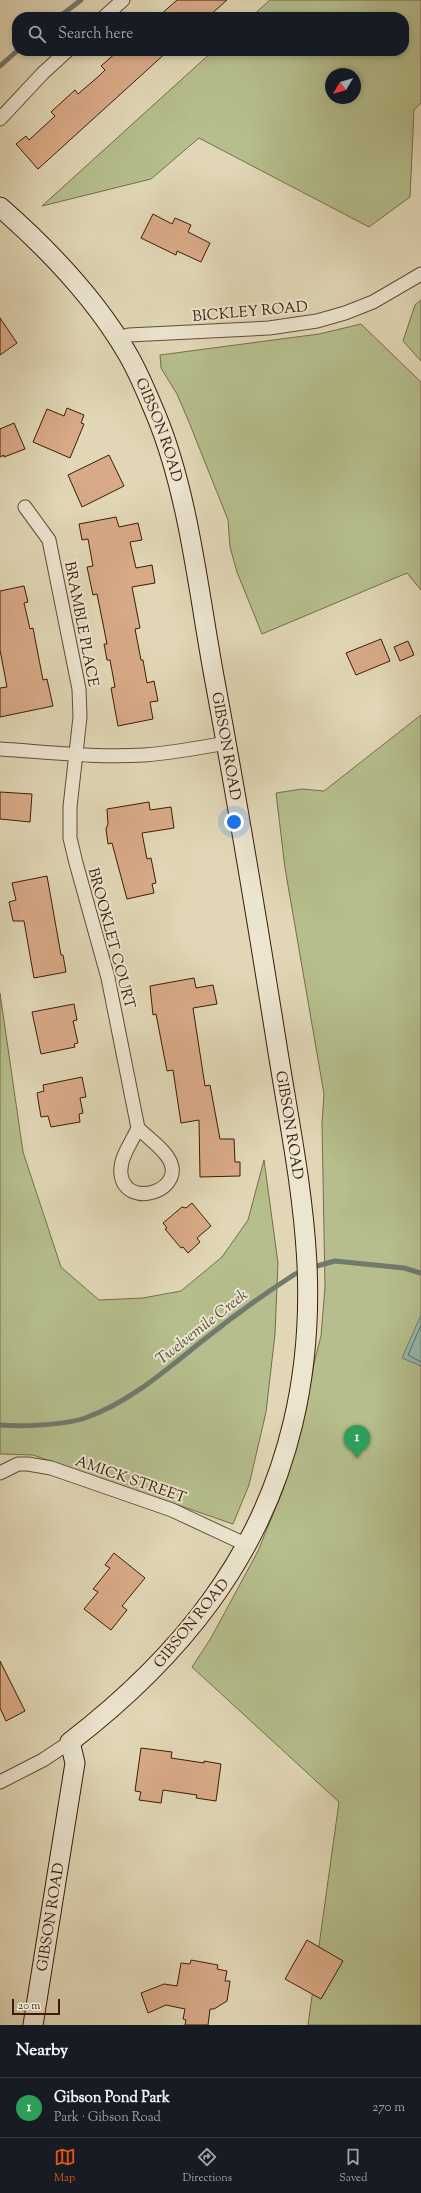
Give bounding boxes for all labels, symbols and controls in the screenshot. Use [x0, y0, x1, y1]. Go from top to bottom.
search box [12, 12, 409, 56]
icon: search [26, 23, 48, 45]
text: Search here [58, 24, 133, 45]
north arrow [325, 68, 361, 104]
street label: BICKLEY ROAD [192, 297, 309, 328]
street label: GIBSON ROAD [129, 375, 187, 485]
street label: BRAMBLE PLACE [58, 560, 103, 689]
street label: GIBSON ROAD [205, 690, 245, 802]
your location [224, 812, 244, 832]
street label: BROOKLET COURT [82, 866, 140, 1012]
street label: GIBSON ROAD [269, 1069, 307, 1181]
water label: Twelvemile Creek [152, 1285, 253, 1371]
pin: 1 [344, 1425, 370, 1458]
street label: AMICK STREET [72, 1452, 189, 1509]
street label: GIBSON ROAD [149, 1575, 235, 1673]
street label: GIBSON ROAD [33, 1861, 70, 1973]
scale bar [12, 1997, 60, 2016]
text: 20 m [18, 1998, 40, 2014]
text: Nearby [16, 2039, 68, 2063]
text: Gibson Pond Park [54, 2088, 170, 2109]
text: 1 [27, 2099, 31, 2117]
text: 270 m [372, 2099, 405, 2117]
text: Park · Gibson Road [54, 2109, 161, 2127]
tab: Map [54, 2146, 76, 2186]
tab: Directions [183, 2146, 232, 2186]
tab: Saved [339, 2146, 367, 2186]

